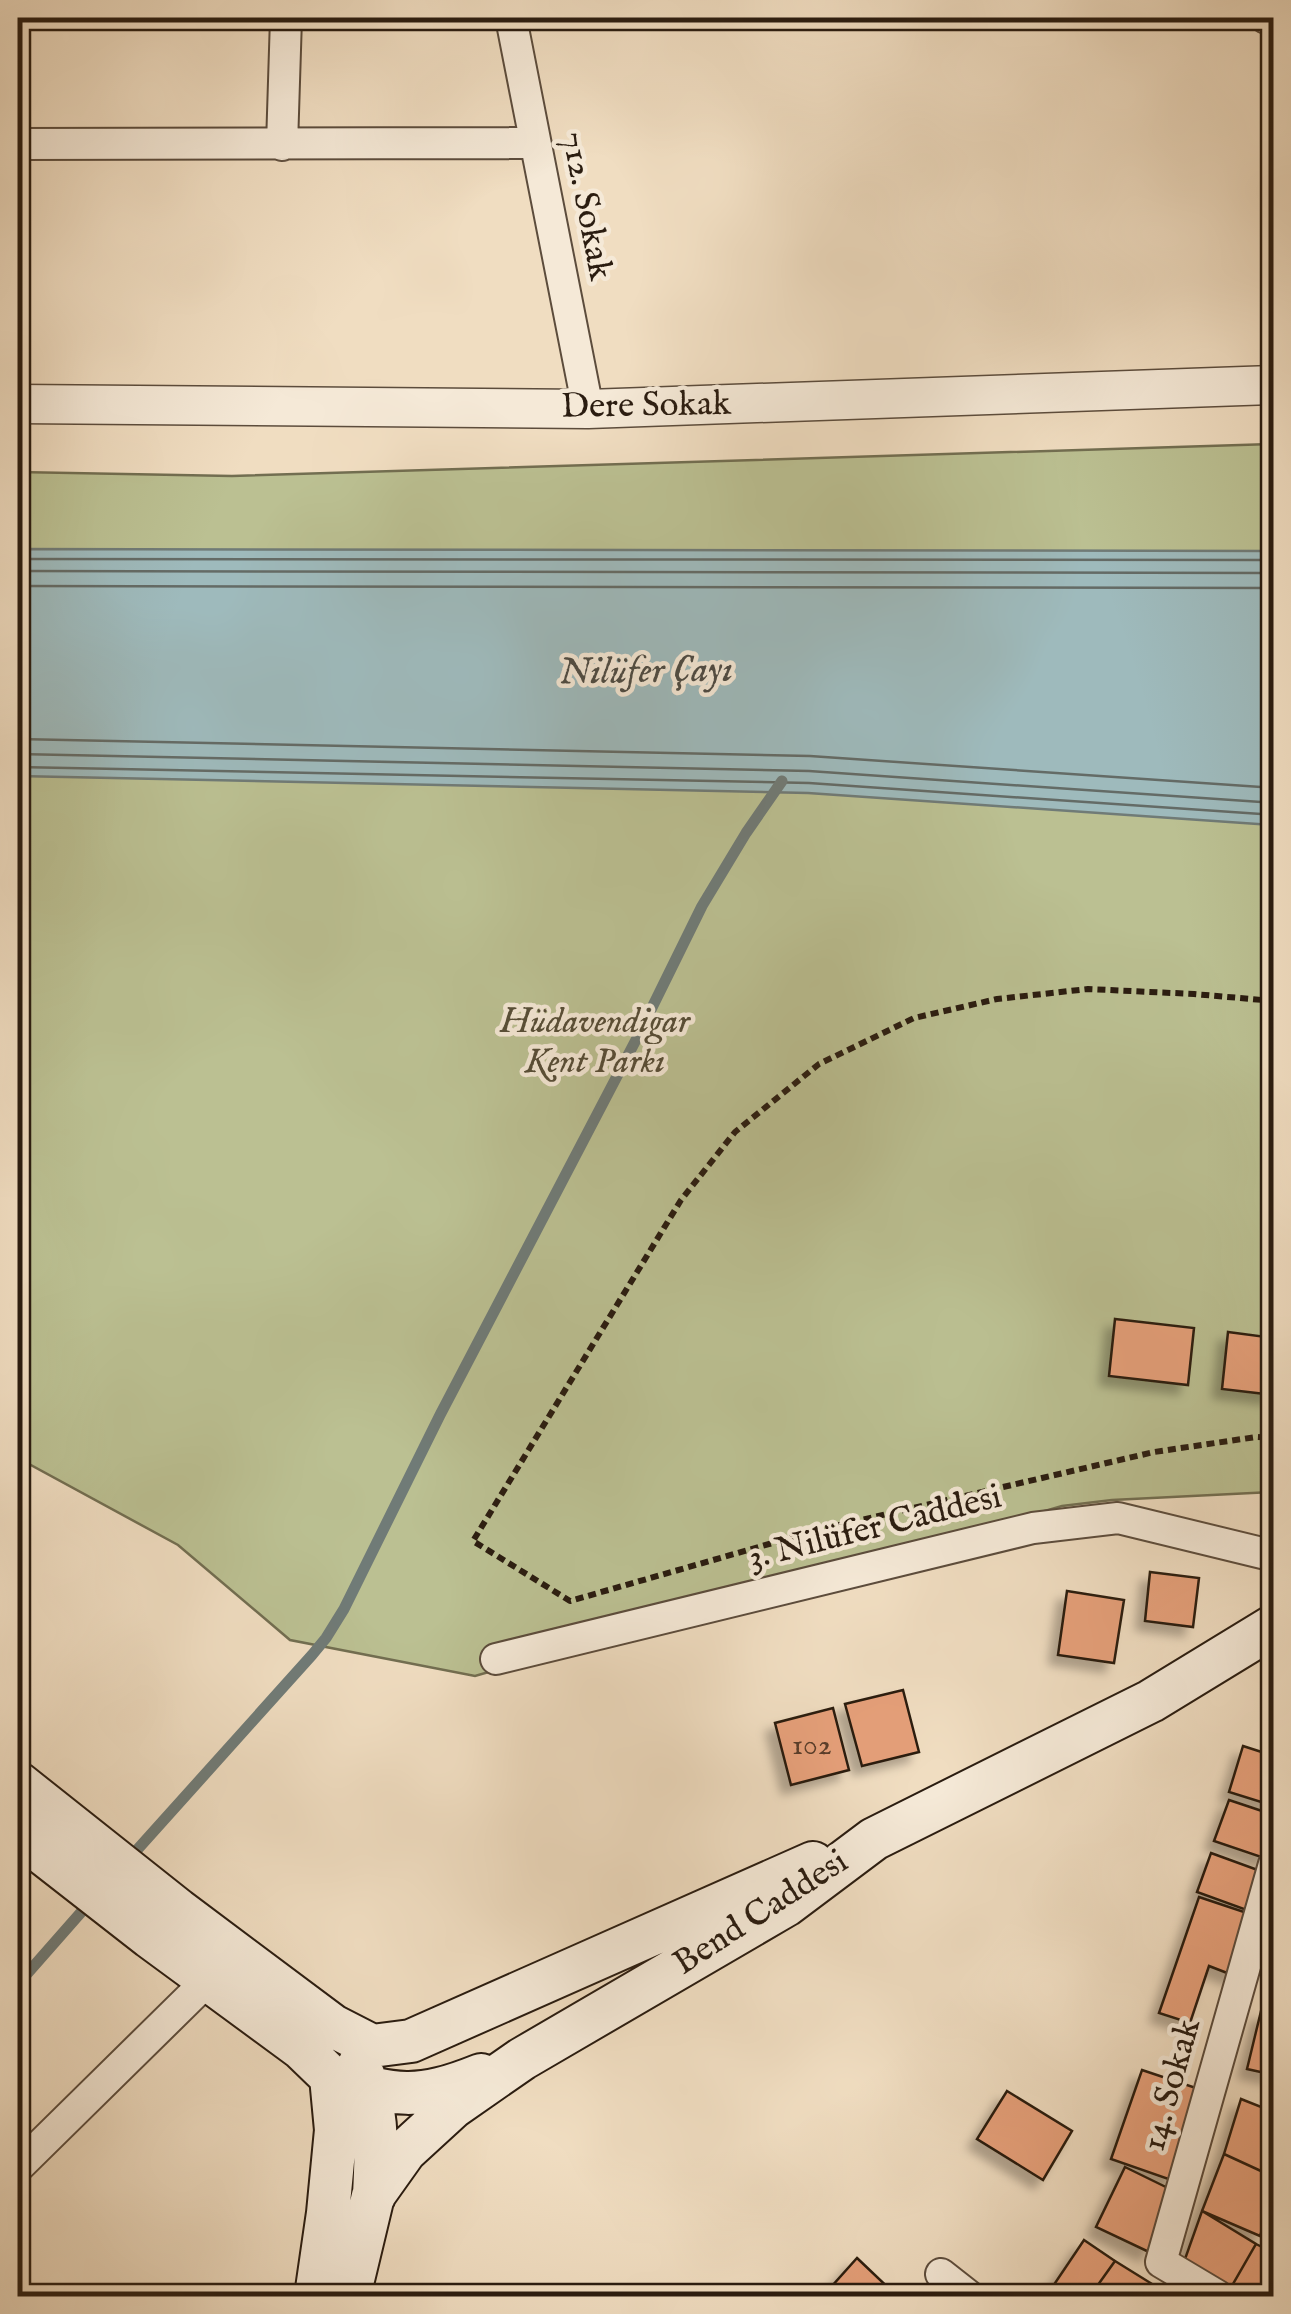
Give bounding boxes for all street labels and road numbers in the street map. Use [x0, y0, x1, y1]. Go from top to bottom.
street label: 712. Sokak [550, 128, 622, 284]
street label: Dere Sokak [561, 382, 732, 430]
street label: 3. Nilüfer Caddesi [744, 1475, 1006, 1581]
street label: Bend Caddesi [665, 1840, 857, 1986]
street label: 14. Sokak [1132, 2013, 1212, 2156]

